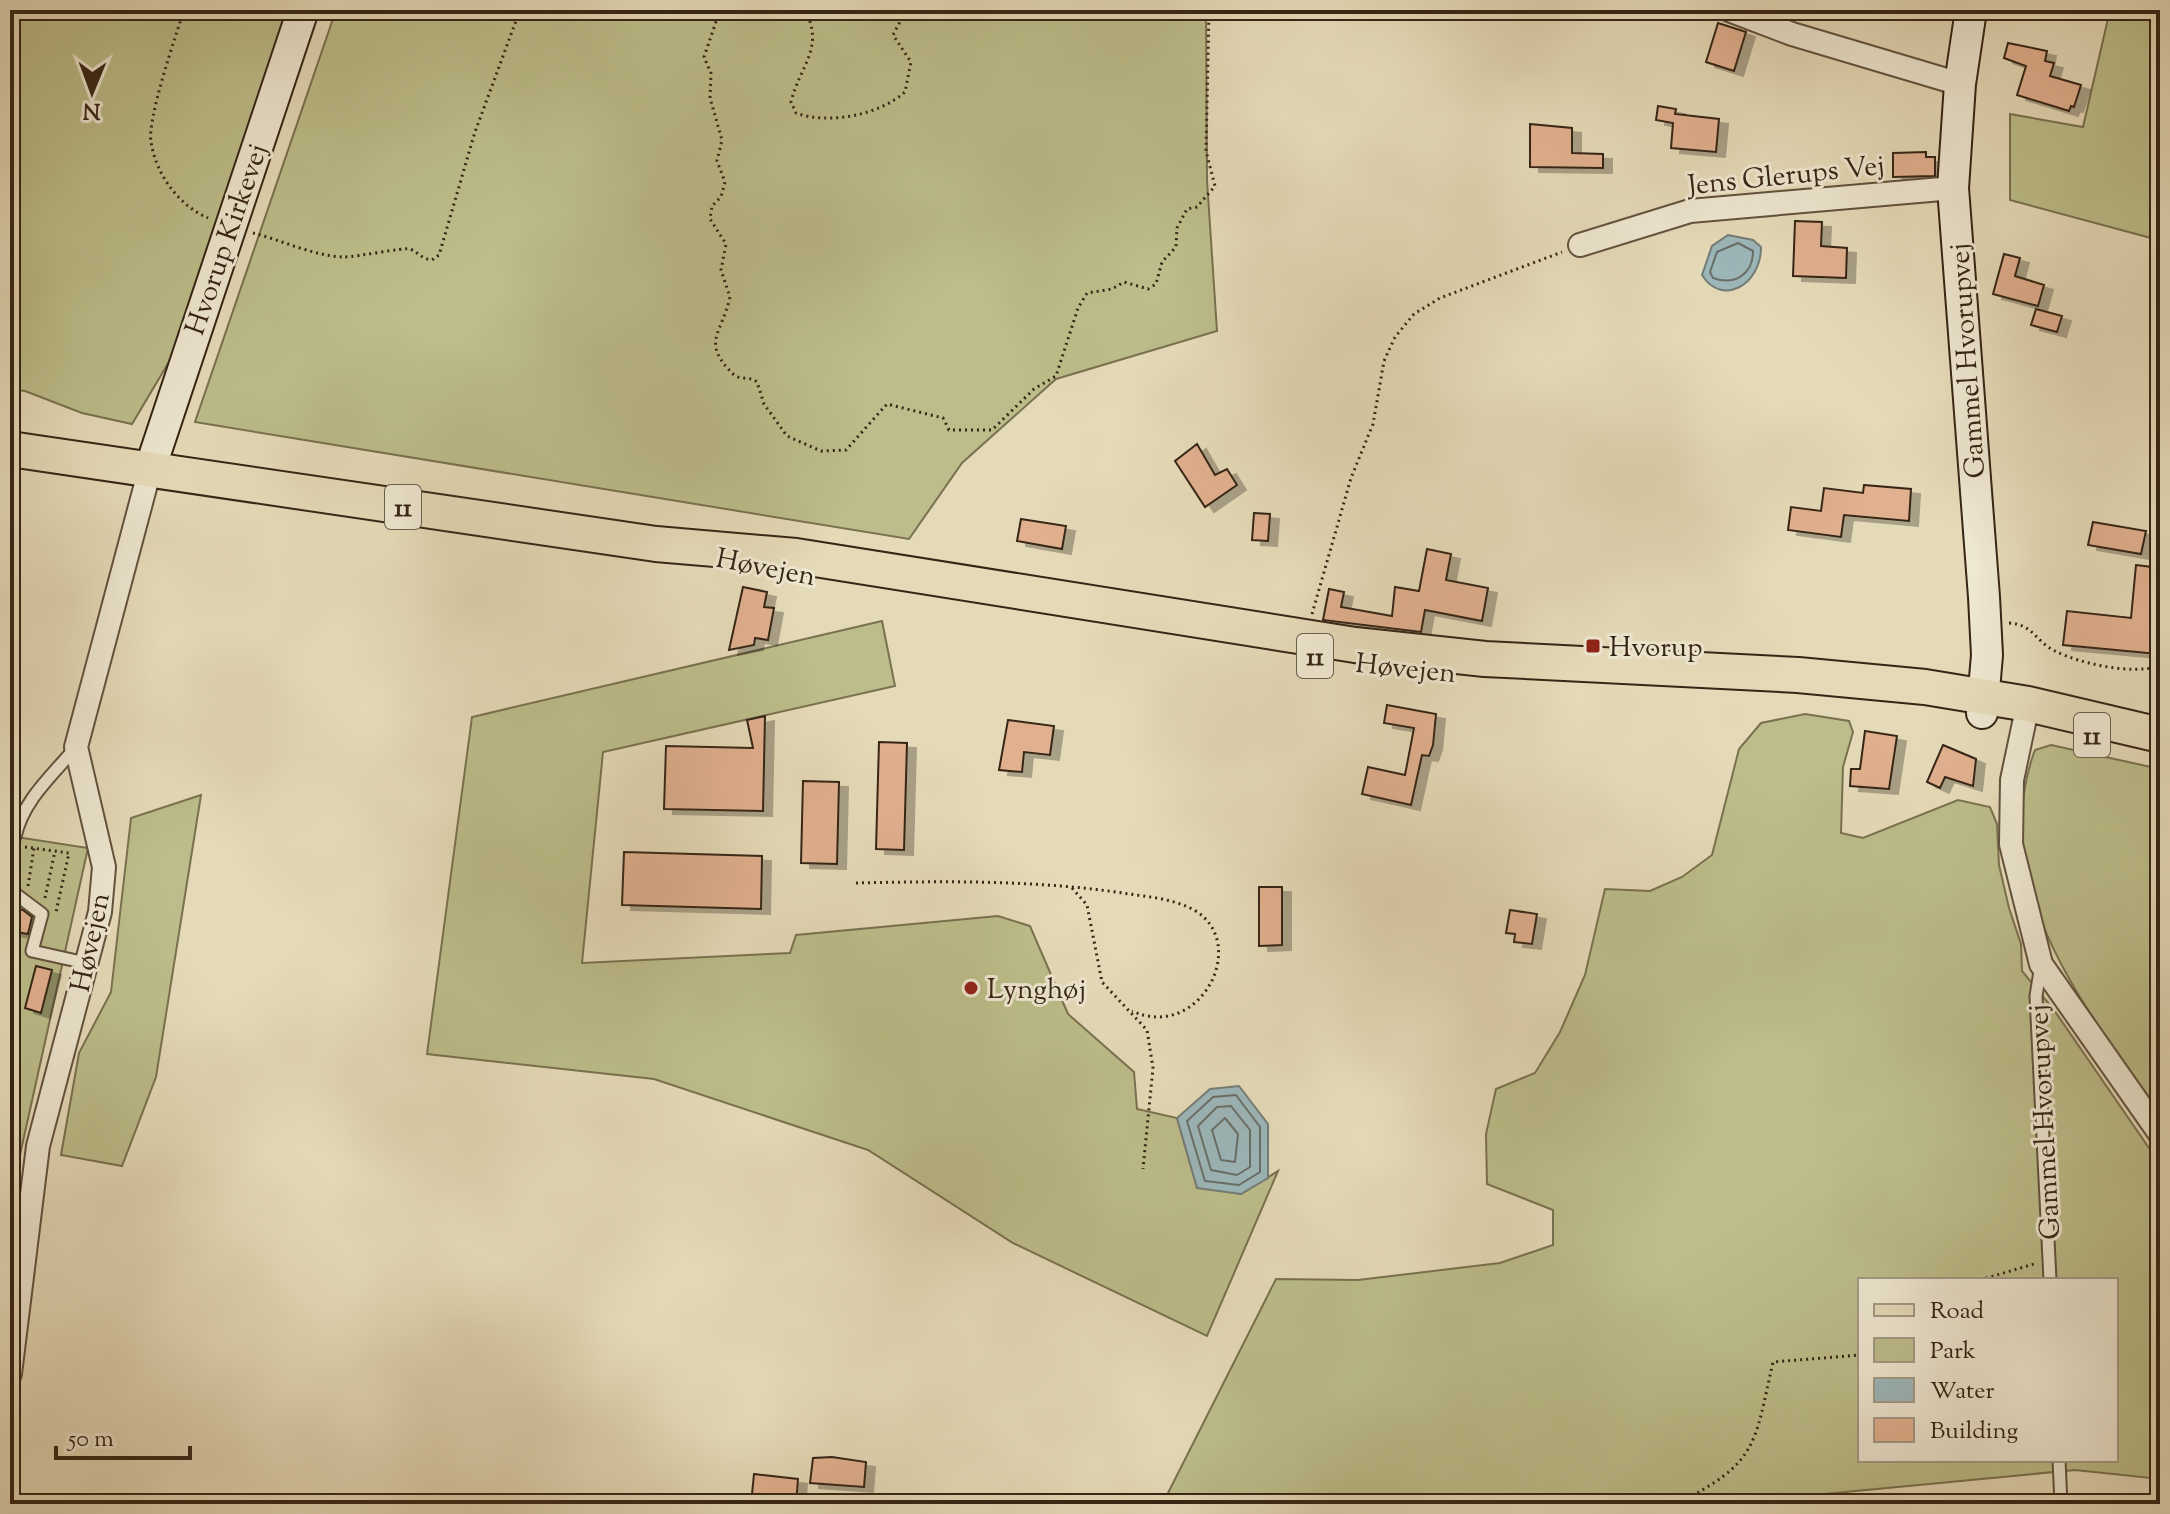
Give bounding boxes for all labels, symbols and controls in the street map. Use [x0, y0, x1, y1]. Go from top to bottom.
north arrow [52, 52, 132, 132]
text: N [82, 93, 101, 125]
street label: Hvorup Kirkevej [176, 139, 279, 341]
street label: Jens Glerups Vej [1684, 147, 1887, 207]
street label: Gammel Hvorupvej [1941, 242, 1997, 480]
road number: 11 [385, 485, 421, 529]
street label: Høvejen [712, 540, 819, 598]
place label: Hvorup [1609, 629, 1702, 669]
road number: 11 [1297, 634, 1333, 678]
marker: Hvorup [1584, 637, 1602, 655]
street label: Høvejen [1354, 645, 1458, 695]
road number: 11 [2074, 713, 2110, 757]
street label: Høvejen [62, 889, 122, 996]
place label: Lynghøj [987, 971, 1086, 1011]
marker: Lynghøj [962, 979, 980, 997]
street label: Gammel Hvorupvej [2020, 1003, 2072, 1241]
legend [1858, 1278, 2118, 1462]
text: Road [1930, 1295, 1984, 1329]
text: Park [1930, 1335, 1976, 1369]
text: Water [1930, 1375, 1994, 1409]
scale bar [56, 1410, 190, 1460]
text: Building [1930, 1415, 2019, 1449]
text: 50 m [66, 1423, 114, 1457]

